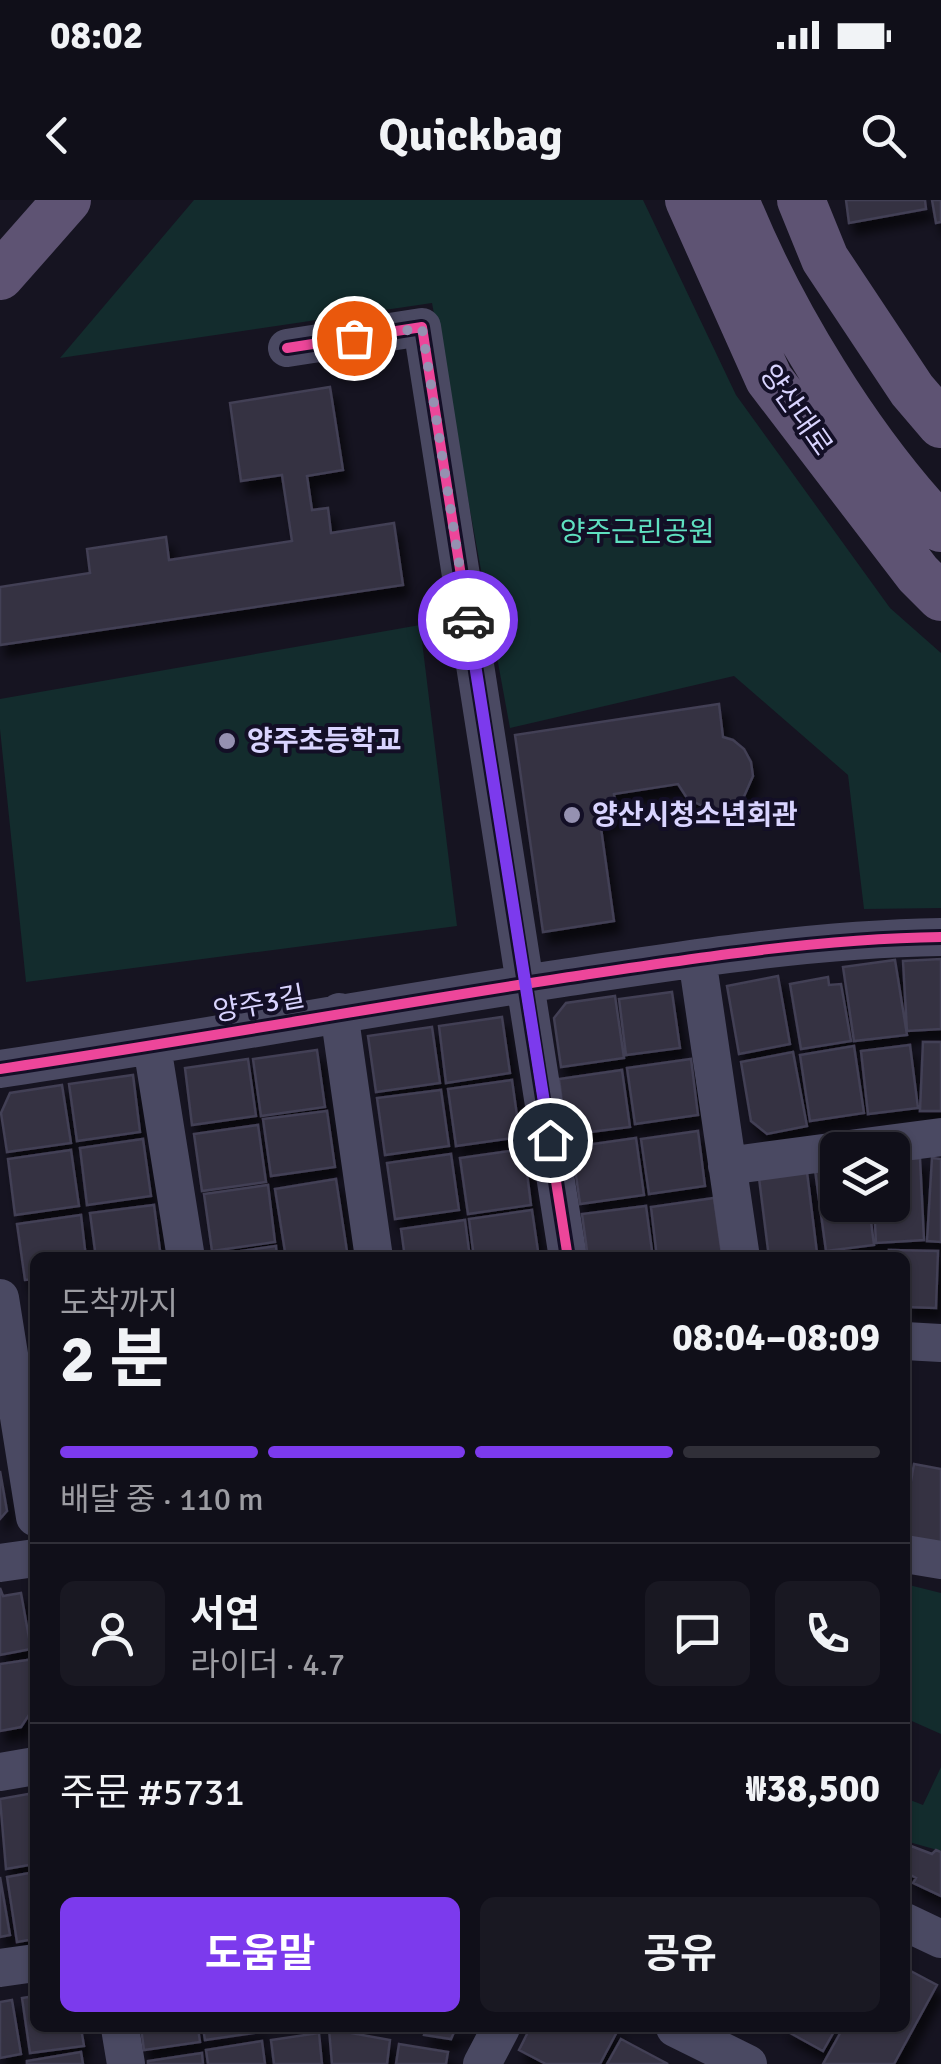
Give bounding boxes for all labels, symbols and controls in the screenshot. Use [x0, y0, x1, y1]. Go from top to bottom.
text: 08:02 [50, 12, 143, 59]
icon: back [30, 108, 85, 163]
text: Quickbag [378, 108, 563, 163]
icon: search [856, 108, 911, 163]
pin [312, 296, 397, 381]
icon: bag [327, 311, 382, 366]
street label: 양산대로 [753, 358, 839, 462]
park label: 양주근린공원 [560, 515, 714, 549]
courier [418, 570, 518, 670]
icon: car [441, 593, 496, 648]
place label: 양주초등학교 [247, 724, 402, 758]
marker: 양주초등학교 [216, 730, 238, 752]
place label: 양산시청소년회관 [592, 798, 798, 832]
marker: 양산시청소년회관 [561, 804, 583, 826]
street label: 양주3길 [211, 979, 307, 1029]
pin [508, 1098, 593, 1183]
icon: home [523, 1113, 578, 1168]
map controls [820, 1132, 910, 1222]
button: layers [820, 1132, 910, 1222]
text: 도착까지 [60, 1284, 178, 1323]
text: 08:04–08:09 [672, 1314, 880, 1361]
text: 2 분 [60, 1320, 169, 1400]
text: 배달 중 · 110 m [60, 1480, 264, 1519]
button: person [60, 1581, 165, 1686]
button: chat [645, 1581, 750, 1686]
button: phone [775, 1581, 880, 1686]
text: 서연 [190, 1591, 260, 1638]
text: 라이더 · 4.7 [190, 1645, 345, 1684]
text: ₩38,500 [746, 1765, 880, 1812]
text: 주문 #5731 [60, 1769, 245, 1816]
button: 도움말 [60, 1897, 460, 2012]
button: 공유 [480, 1897, 880, 2012]

